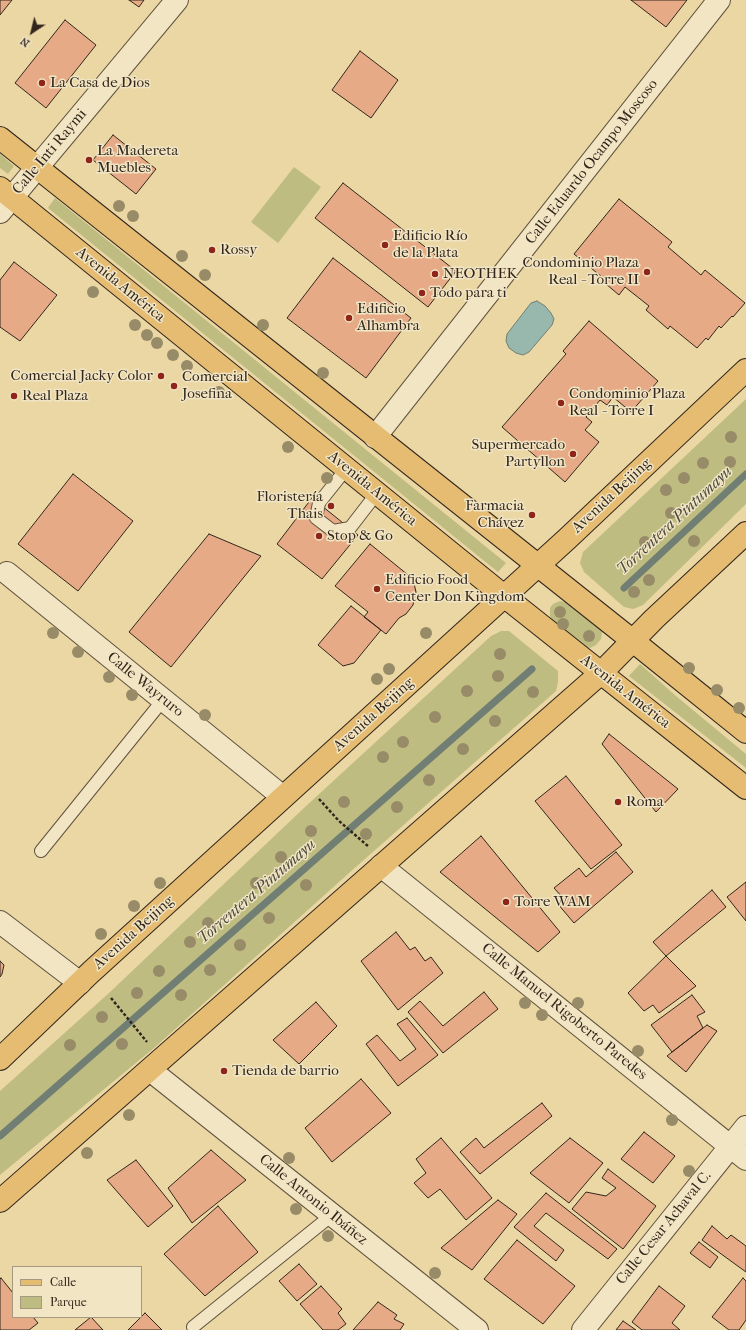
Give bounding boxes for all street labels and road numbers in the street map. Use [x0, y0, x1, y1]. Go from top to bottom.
street label: Calle Eduardo Ocampo Moscoso [522, 76, 662, 248]
street label: Calle Inti Raymi [9, 106, 91, 198]
street label: Avenida América [72, 244, 168, 326]
street label: Avenida América [324, 448, 420, 530]
street label: Avenida Beijing [569, 455, 655, 537]
street label: Calle Wayruro [103, 649, 187, 721]
street label: Avenida América [576, 651, 674, 733]
street label: Avenida Beijing [330, 674, 418, 756]
street label: Avenida Beijing [90, 892, 178, 974]
street label: Calle Manuel Rigoberto Paredes [478, 940, 650, 1084]
street label: Calle Antonio Ibáñez [255, 1151, 371, 1249]
street label: Calle Cesar Achaval C. [613, 1167, 715, 1289]

